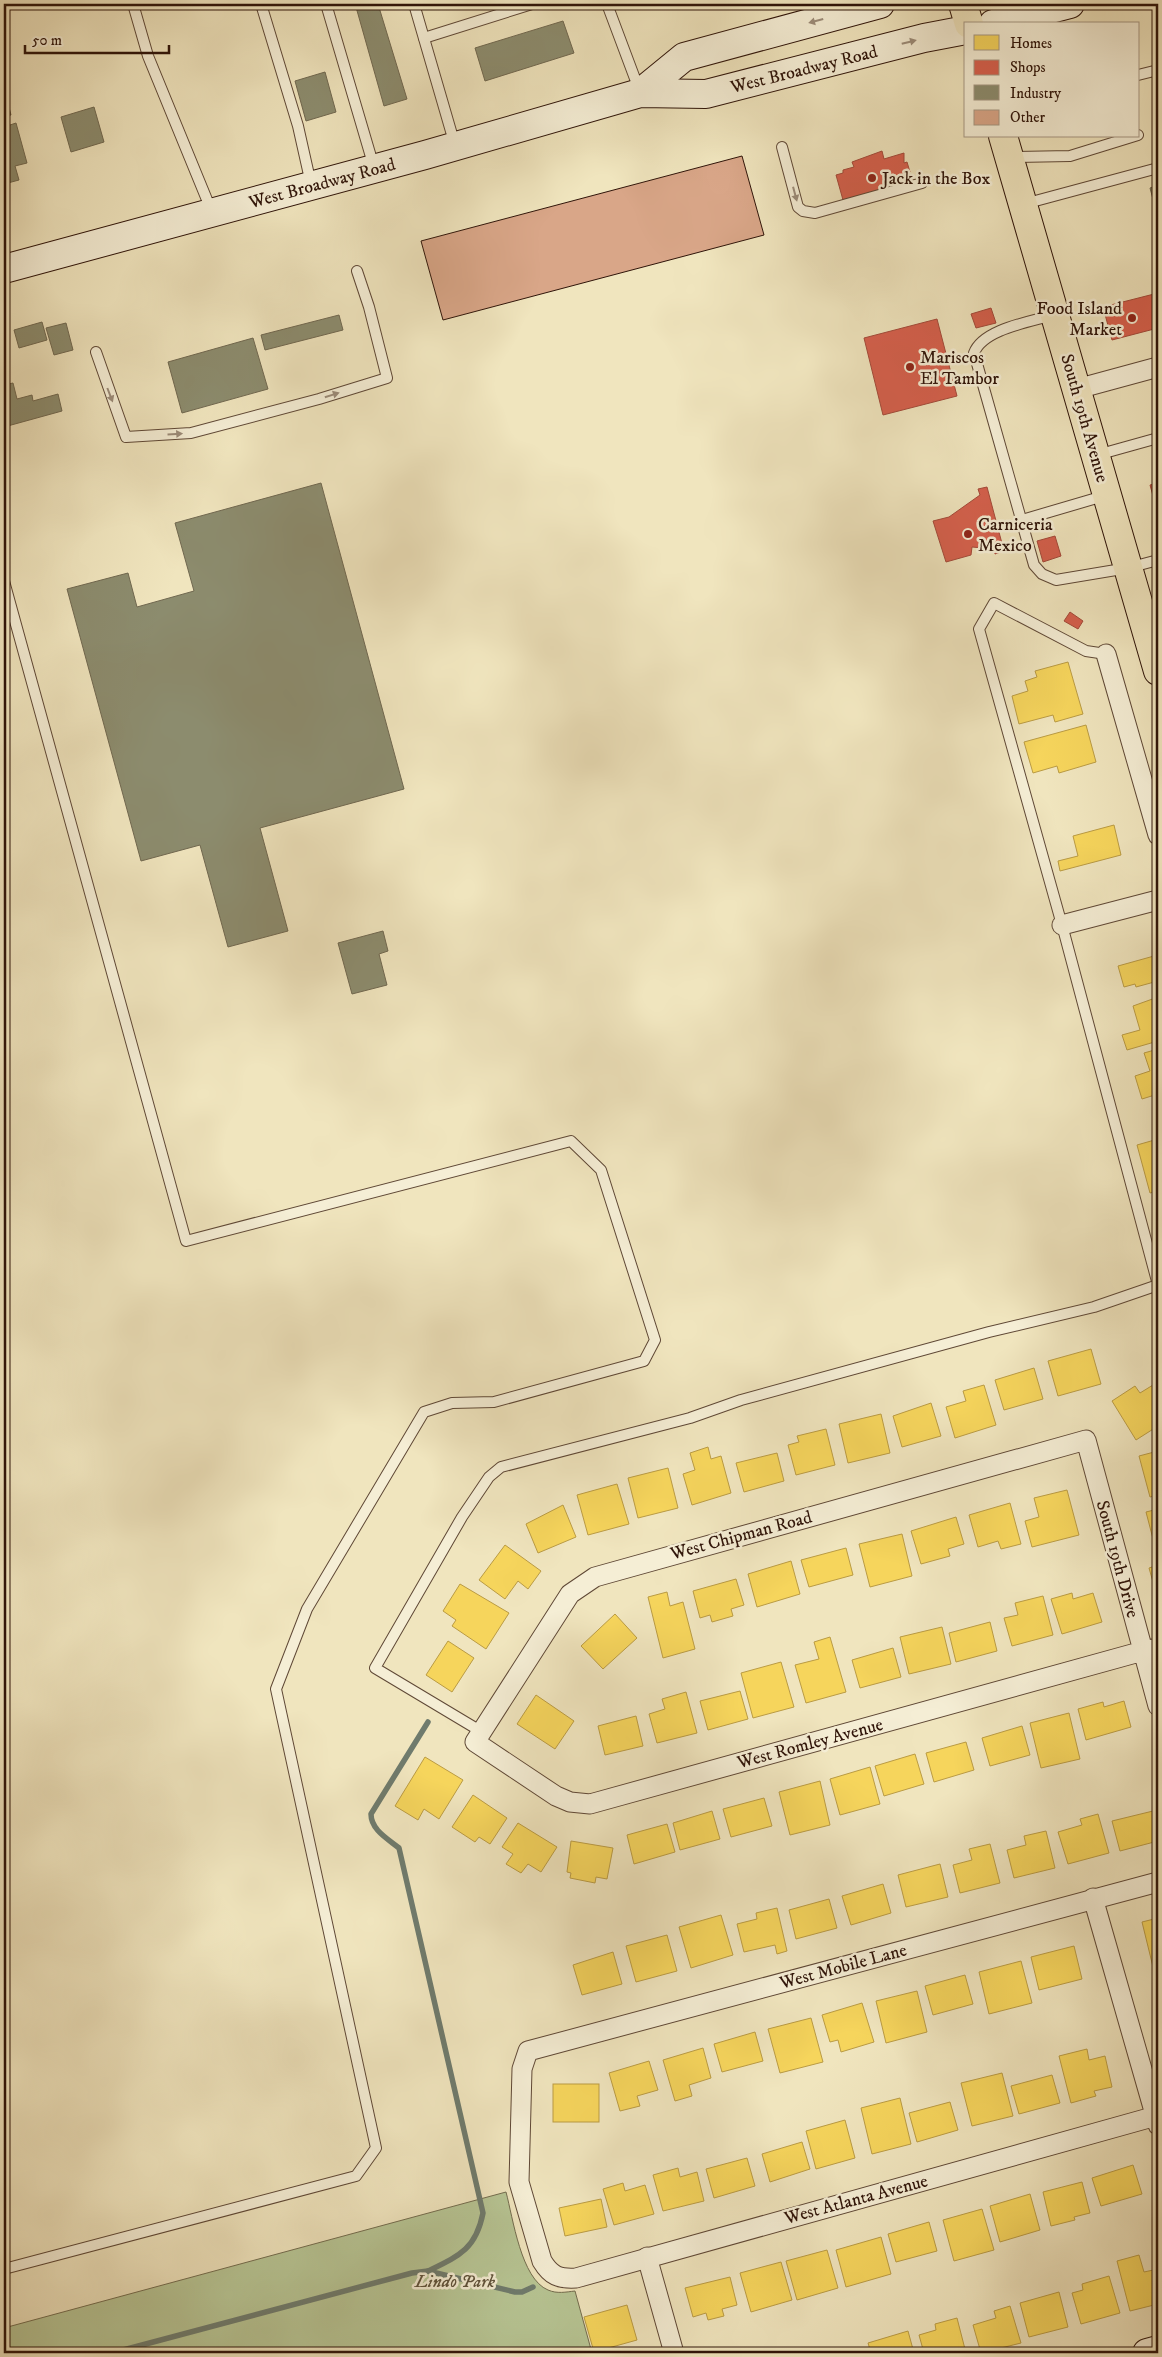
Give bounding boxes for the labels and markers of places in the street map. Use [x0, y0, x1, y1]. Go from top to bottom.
place label: Jack in the Box [880, 168, 990, 190]
marker: Jack in the Box [866, 172, 878, 184]
place label: Food Island Market [1036, 298, 1122, 341]
marker: Food Island Market [1126, 312, 1138, 324]
place label: Mariscos El Tambor [920, 347, 999, 390]
marker: Mariscos El Tambor [904, 361, 916, 373]
place label: Carniceria Mexico [978, 514, 1053, 557]
marker: Carniceria Mexico [962, 528, 974, 540]

